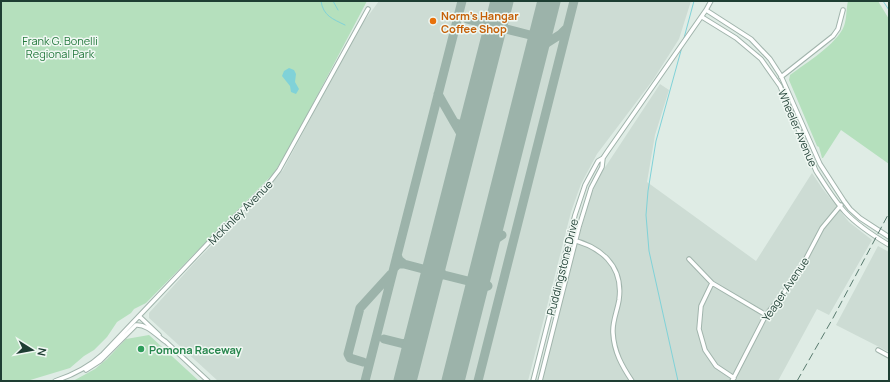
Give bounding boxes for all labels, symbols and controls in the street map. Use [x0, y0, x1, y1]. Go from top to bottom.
place label: Norm's Hangar Coffee Shop [441, 8, 519, 36]
marker: Norm's Hangar Coffee Shop [428, 16, 438, 26]
park label: Frank G. Bonelli Regional Park [22, 33, 98, 61]
street label: Wheeler Avenue [775, 87, 821, 169]
street label: McKinley Avenue [204, 176, 276, 248]
street label: Puddingstone Drive [543, 217, 581, 317]
street label: Yeager Avenue [758, 253, 812, 324]
north arrow [12, 330, 52, 370]
place label: Pomona Raceway [149, 342, 242, 357]
marker: Pomona Raceway [136, 344, 146, 354]
text: N [34, 347, 50, 357]

